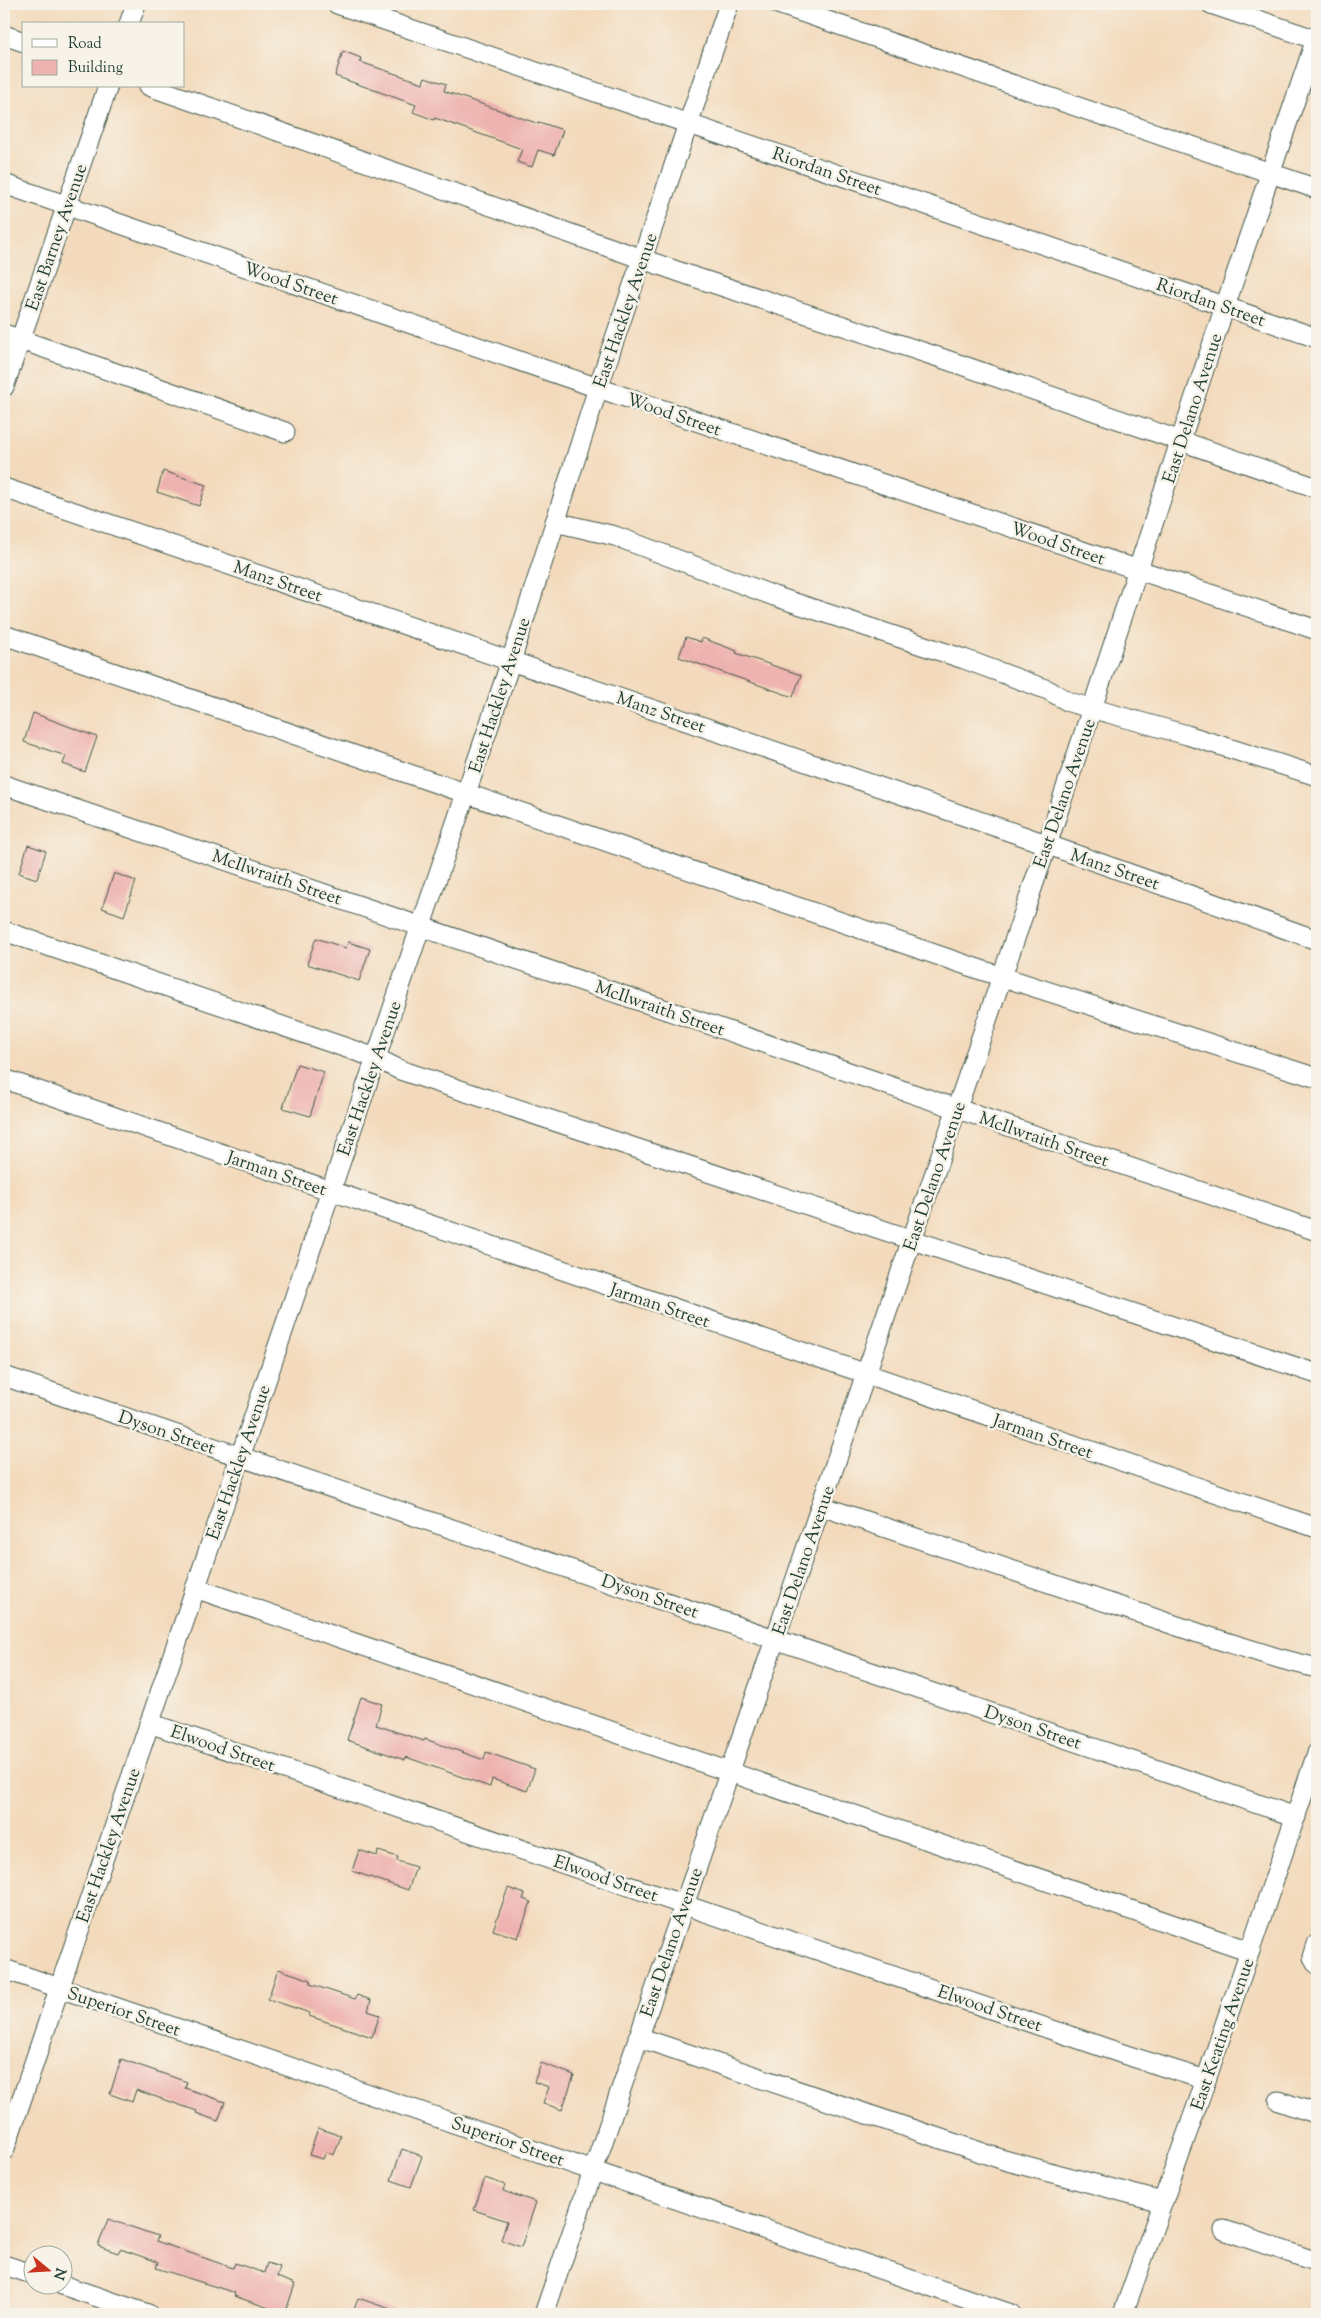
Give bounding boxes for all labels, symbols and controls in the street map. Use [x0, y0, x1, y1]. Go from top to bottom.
legend [22, 22, 185, 88]
text: Road [68, 34, 102, 55]
text: Building [68, 58, 123, 79]
street label: Riordan Street [768, 142, 884, 204]
street label: East Barney Avenue [21, 161, 95, 315]
street label: East Hackley Avenue [588, 230, 666, 392]
street label: Wood Street [240, 257, 341, 313]
street label: Riordan Street [1152, 273, 1268, 335]
street label: East Delano Avenue [1157, 330, 1230, 487]
street label: Wood Street [623, 388, 724, 444]
street label: Wood Street [1007, 517, 1108, 573]
street label: Manz Street [229, 556, 325, 610]
street label: East Hackley Avenue [463, 614, 538, 777]
street label: Manz Street [612, 687, 708, 741]
street label: East Delano Avenue [1028, 715, 1104, 872]
street label: Manz Street [1066, 844, 1162, 898]
street label: McIlwraith Street [208, 845, 345, 913]
street label: McIlwraith Street [591, 976, 728, 1044]
street label: East Hackley Avenue [332, 998, 410, 1160]
street label: East Delano Avenue [898, 1098, 974, 1255]
street label: McIlwraith Street [975, 1107, 1112, 1175]
street label: Jarman Street [222, 1145, 330, 1204]
street label: Jarman Street [605, 1277, 713, 1336]
street label: East Hackley Avenue [201, 1382, 279, 1544]
street label: Dyson Street [114, 1405, 218, 1463]
street label: Jarman Street [988, 1408, 1096, 1467]
street label: East Delano Avenue [767, 1482, 843, 1639]
street label: Dyson Street [597, 1569, 701, 1627]
street label: Dyson Street [980, 1700, 1084, 1758]
street label: Elwood Street [167, 1720, 278, 1780]
street label: East Hackley Avenue [71, 1765, 149, 1927]
street label: Elwood Street [550, 1850, 661, 1910]
street label: East Delano Avenue [635, 1864, 711, 2021]
street label: East Keating Avenue [1186, 1955, 1262, 2114]
street label: Elwood Street [934, 1980, 1045, 2040]
street label: Superior Street [63, 1981, 183, 2044]
street label: Superior Street [447, 2111, 567, 2174]
north arrow [22, 2246, 72, 2296]
text: N [47, 2265, 70, 2282]

